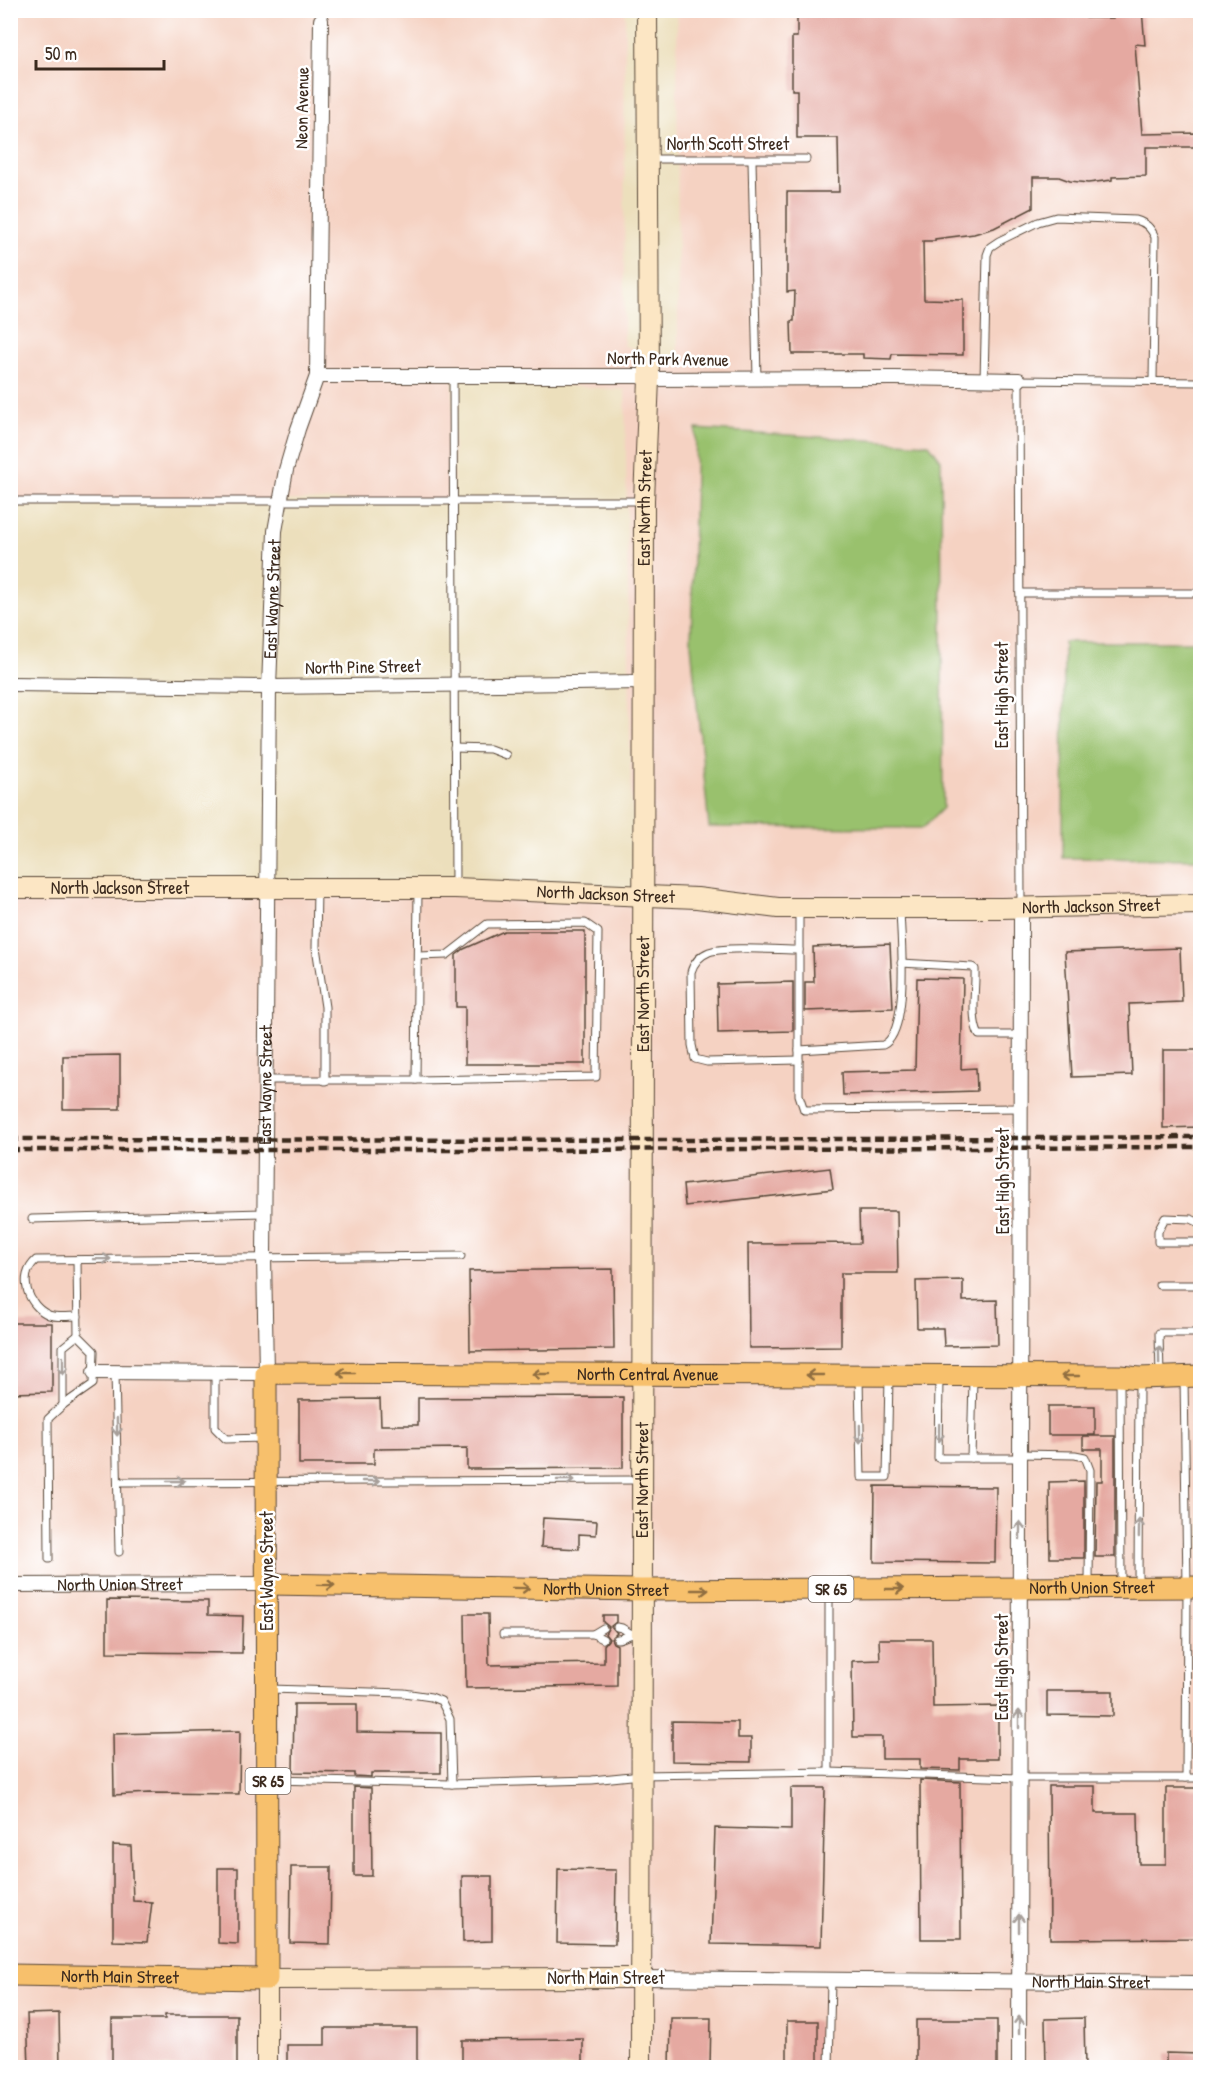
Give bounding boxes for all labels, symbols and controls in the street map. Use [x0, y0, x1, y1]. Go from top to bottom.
scale bar [36, 33, 164, 71]
text: 50 m [45, 41, 77, 66]
street label: Neon Avenue [288, 67, 315, 149]
street label: North Scott Street [667, 131, 790, 156]
street label: North Park Avenue [607, 345, 729, 372]
street label: East North Street [631, 449, 658, 566]
street label: East Wayne Street [257, 538, 287, 659]
street label: East High Street [989, 641, 1014, 748]
street label: North Pine Street [305, 653, 422, 680]
street label: North Jackson Street [51, 875, 190, 900]
street label: North Jackson Street [536, 878, 676, 909]
street label: North Jackson Street [1022, 892, 1161, 920]
street label: East North Street [630, 935, 655, 1052]
street label: East Wayne Street [252, 1024, 278, 1145]
street label: East High Street [990, 1127, 1015, 1234]
one-way arrow [91, 1253, 111, 1265]
one-way arrow [1154, 1346, 1165, 1366]
one-way arrow [57, 1356, 69, 1376]
street label: North Central Avenue [577, 1361, 719, 1387]
one-way arrow [337, 1367, 357, 1379]
one-way arrow [532, 1368, 552, 1380]
one-way arrow [806, 1369, 826, 1381]
one-way arrow [1061, 1370, 1081, 1382]
one-way arrow [111, 1416, 122, 1436]
street label: East North Street [629, 1421, 654, 1538]
one-way arrow [933, 1422, 944, 1442]
one-way arrow [854, 1423, 866, 1443]
one-way arrow [556, 1474, 576, 1486]
one-way arrow [166, 1475, 186, 1487]
one-way arrow [361, 1475, 381, 1486]
street label: East Wayne Street [254, 1511, 279, 1631]
one-way arrow [1133, 1519, 1144, 1539]
one-way arrow [1014, 1520, 1026, 1540]
street label: North Union Street [57, 1571, 183, 1597]
street label: North Union Street [1029, 1574, 1155, 1600]
street label: North Union Street [543, 1575, 669, 1602]
road number: SR 65 [808, 1576, 854, 1602]
one-way arrow [316, 1579, 336, 1591]
one-way arrow [511, 1582, 531, 1594]
one-way arrow [884, 1583, 904, 1595]
one-way arrow [689, 1584, 709, 1595]
street label: East High Street [989, 1613, 1014, 1720]
one-way arrow [1014, 1710, 1025, 1730]
road number: SR 65 [246, 1768, 290, 1794]
one-way arrow [1013, 1914, 1025, 1934]
street label: North Main Street [61, 1963, 180, 1990]
street label: North Main Street [547, 1965, 666, 1990]
street label: North Main Street [1032, 1968, 1151, 1995]
one-way arrow [1013, 2015, 1025, 2035]

